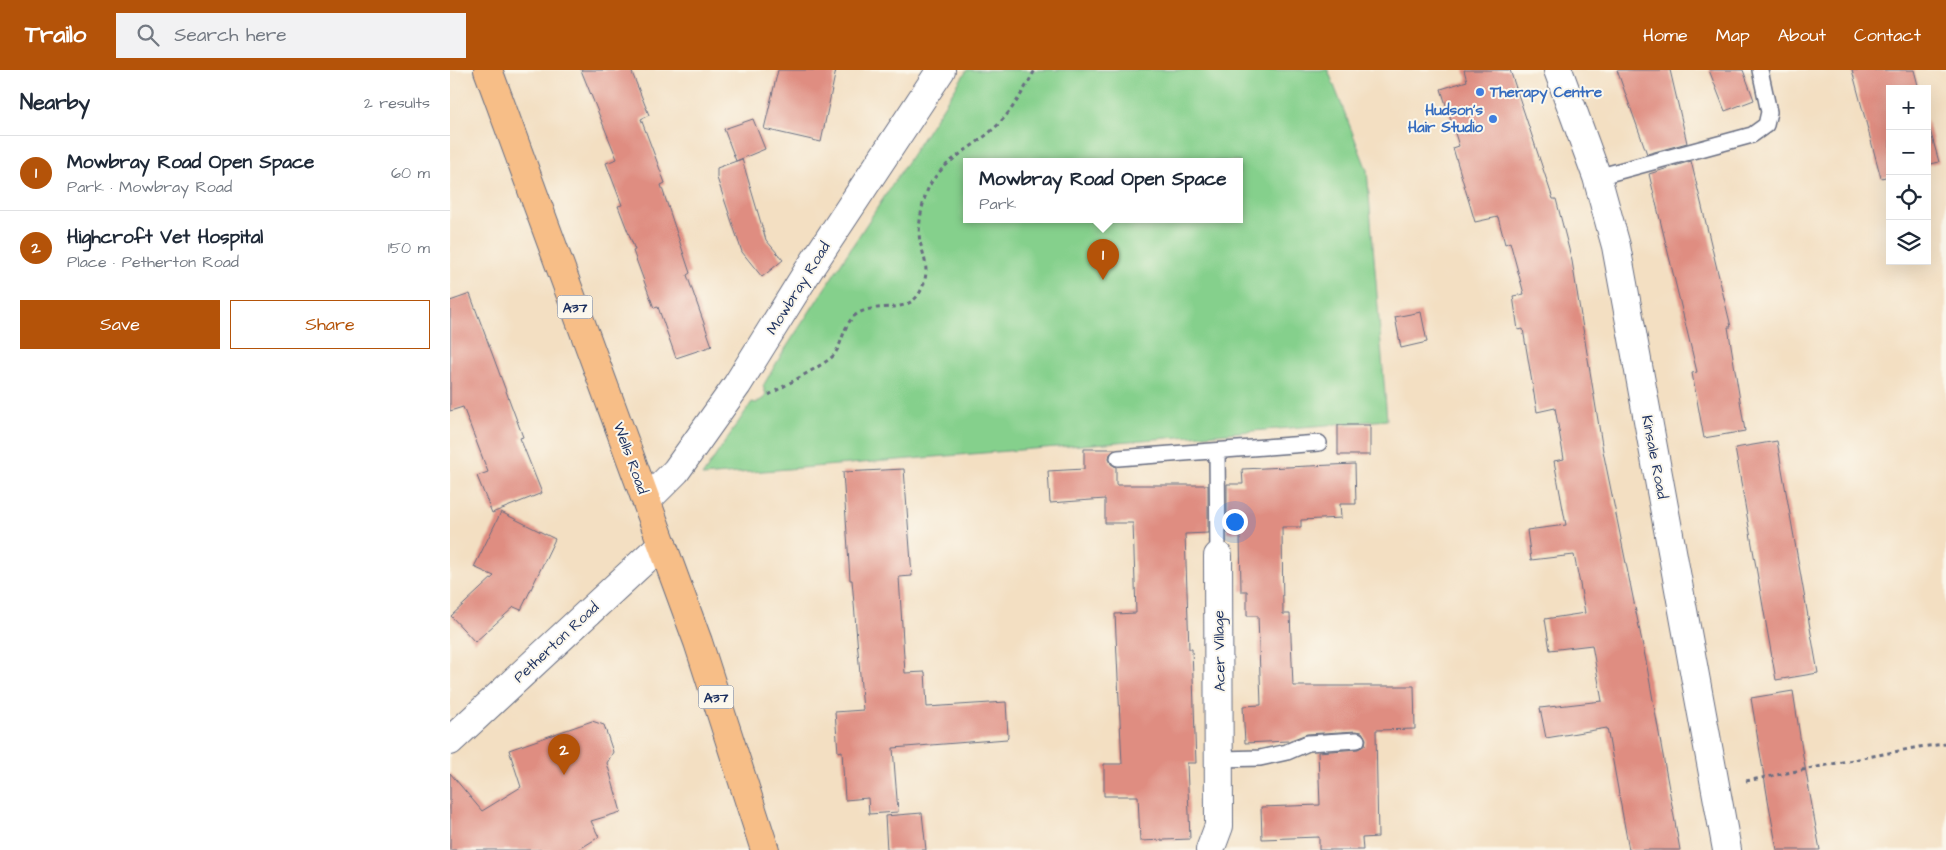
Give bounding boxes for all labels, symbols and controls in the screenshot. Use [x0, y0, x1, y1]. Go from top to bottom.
search box [116, 13, 466, 58]
text: Trailo [25, 18, 86, 52]
icon: search [134, 21, 162, 49]
text: Search here [174, 22, 286, 49]
text: Home [1643, 23, 1688, 48]
text: Map [1716, 23, 1750, 48]
text: About [1778, 23, 1826, 48]
text: Contact [1854, 23, 1921, 48]
place label: Therapy Centre [1489, 82, 1602, 104]
map controls [1886, 85, 1931, 265]
button: + [1886, 85, 1931, 130]
marker: Therapy Centre [1474, 86, 1486, 98]
text: Nearby [20, 88, 90, 117]
text: 2 results [364, 92, 430, 114]
place label: Hudson's Hair Studio [1408, 100, 1484, 138]
marker: Hudson's Hair Studio [1487, 113, 1499, 125]
button: − [1886, 130, 1931, 175]
text: Mowbray Road Open Space [67, 149, 314, 176]
popup [963, 158, 1243, 223]
text: 1 [35, 162, 37, 184]
text: 60 m [391, 162, 430, 184]
text: Mowbray Road Open Space [979, 166, 1227, 193]
button: locate [1886, 175, 1931, 220]
text: Park · Mowbray Road [67, 176, 232, 198]
text: Park [979, 193, 1016, 215]
button: layers [1886, 220, 1931, 265]
text: Highcroft Vet Hospital [67, 224, 263, 251]
text: 2 [31, 237, 41, 259]
text: 150 m [388, 237, 430, 259]
street label: Mowbray Road [761, 237, 836, 339]
pin: 1 [1087, 239, 1119, 280]
text: Place · Petherton Road [67, 251, 239, 273]
road number: A37 [558, 296, 592, 318]
button: Save [20, 300, 220, 349]
button: Share [230, 300, 430, 349]
street label: Kinsale Road [1636, 413, 1673, 501]
street label: Wells Road [608, 419, 653, 497]
your location [1222, 509, 1248, 535]
street label: Petherton Road [509, 597, 604, 688]
street label: Acer Village [1208, 610, 1232, 692]
road number: A37 [698, 686, 734, 708]
pin: 2 [548, 734, 580, 775]

